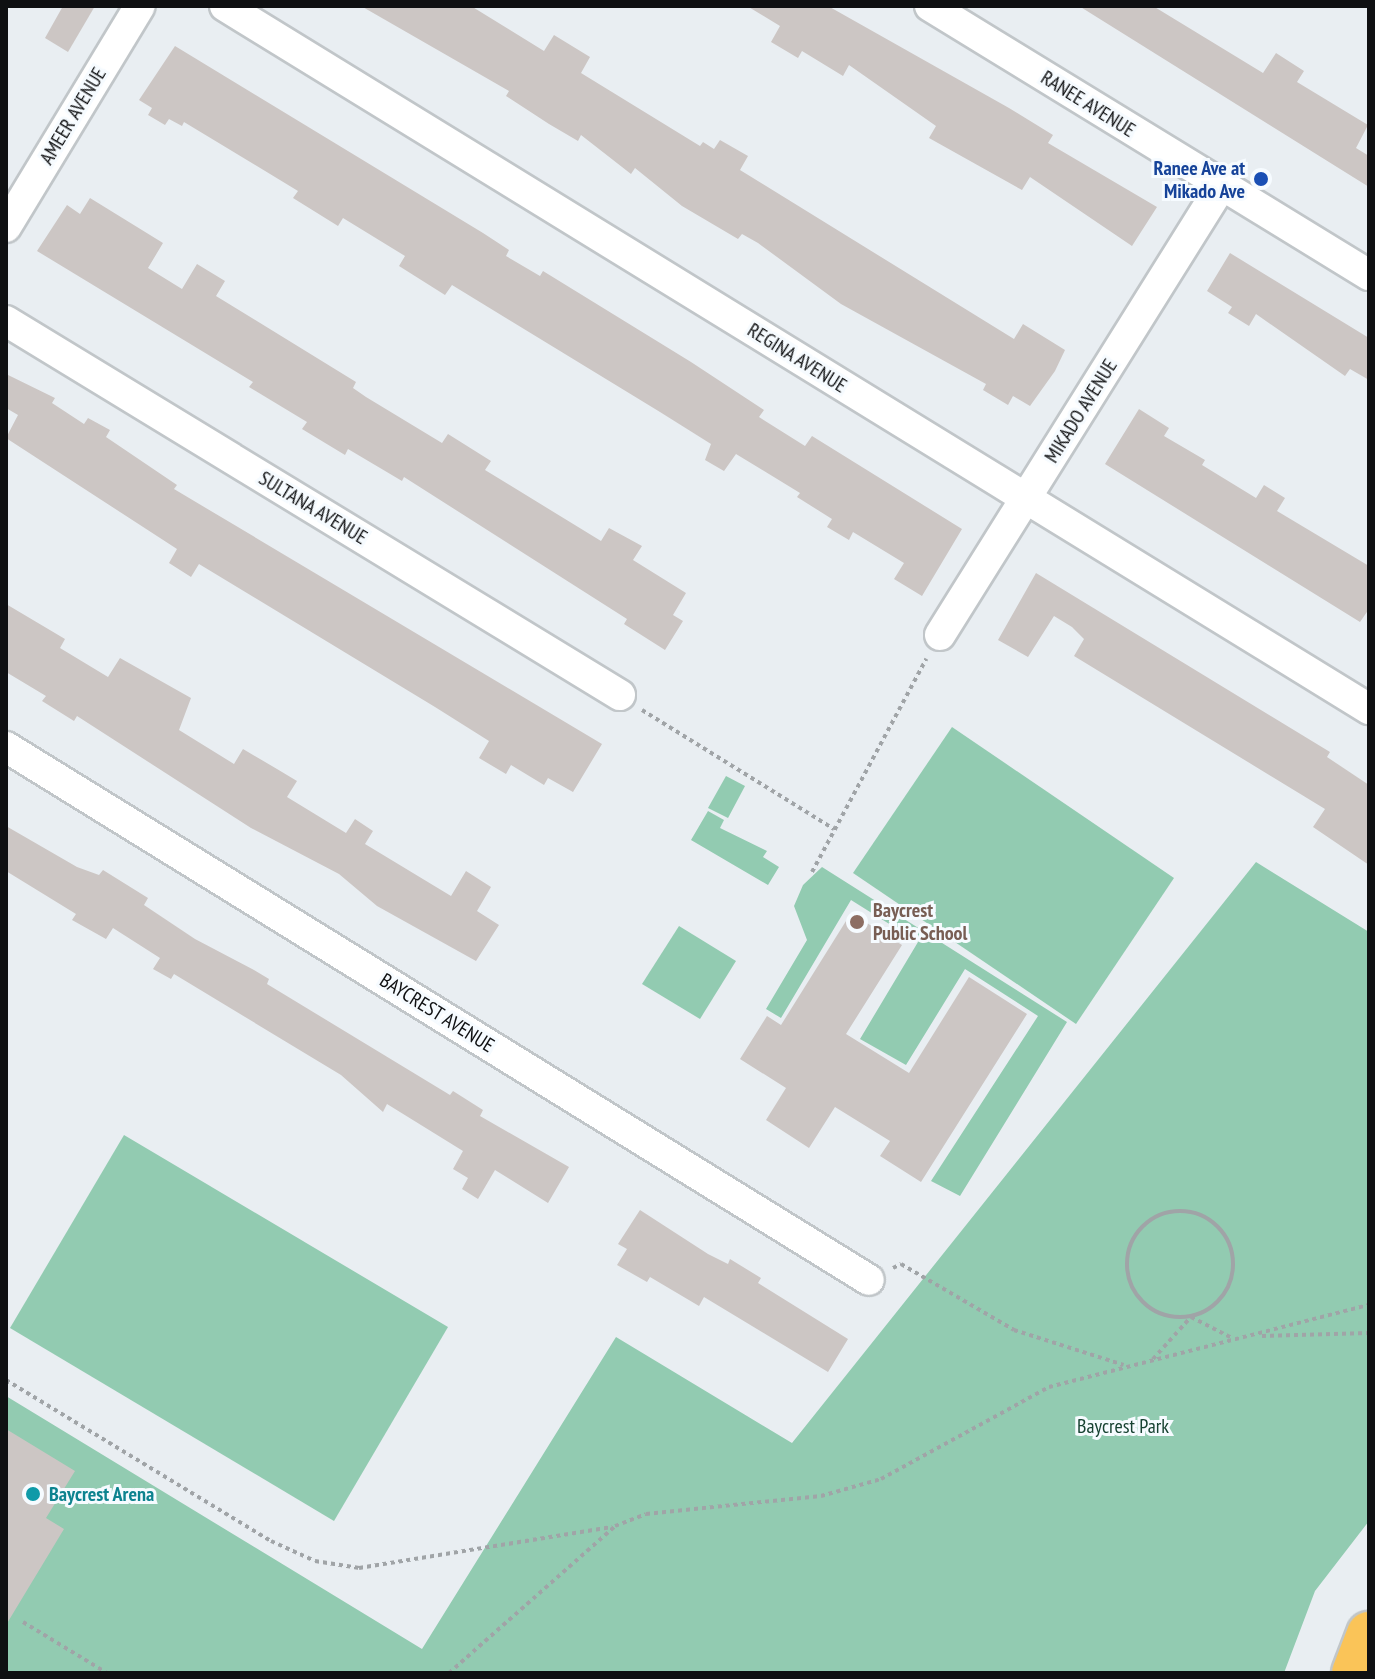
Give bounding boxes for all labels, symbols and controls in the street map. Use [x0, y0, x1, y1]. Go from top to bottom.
street label: AMEER AVENUE [35, 63, 111, 169]
street label: RANEE AVENUE [1036, 65, 1140, 143]
place label: Ranee Ave at Mikado Ave [1153, 156, 1245, 203]
marker: Ranee Ave at Mikado Ave [1252, 170, 1270, 188]
street label: REGINA AVENUE [743, 318, 851, 398]
street label: MIKADO AVENUE [1039, 355, 1123, 467]
street label: SULTANA AVENUE [254, 466, 372, 550]
place label: Baycrest Public School [873, 898, 968, 945]
marker: Baycrest Public School [848, 913, 866, 931]
street label: BAYCREST AVENUE [375, 968, 499, 1058]
park label: Baycrest Park [1077, 1414, 1169, 1438]
place label: Baycrest Arena [49, 1482, 155, 1506]
marker: Baycrest Arena [24, 1485, 42, 1503]

